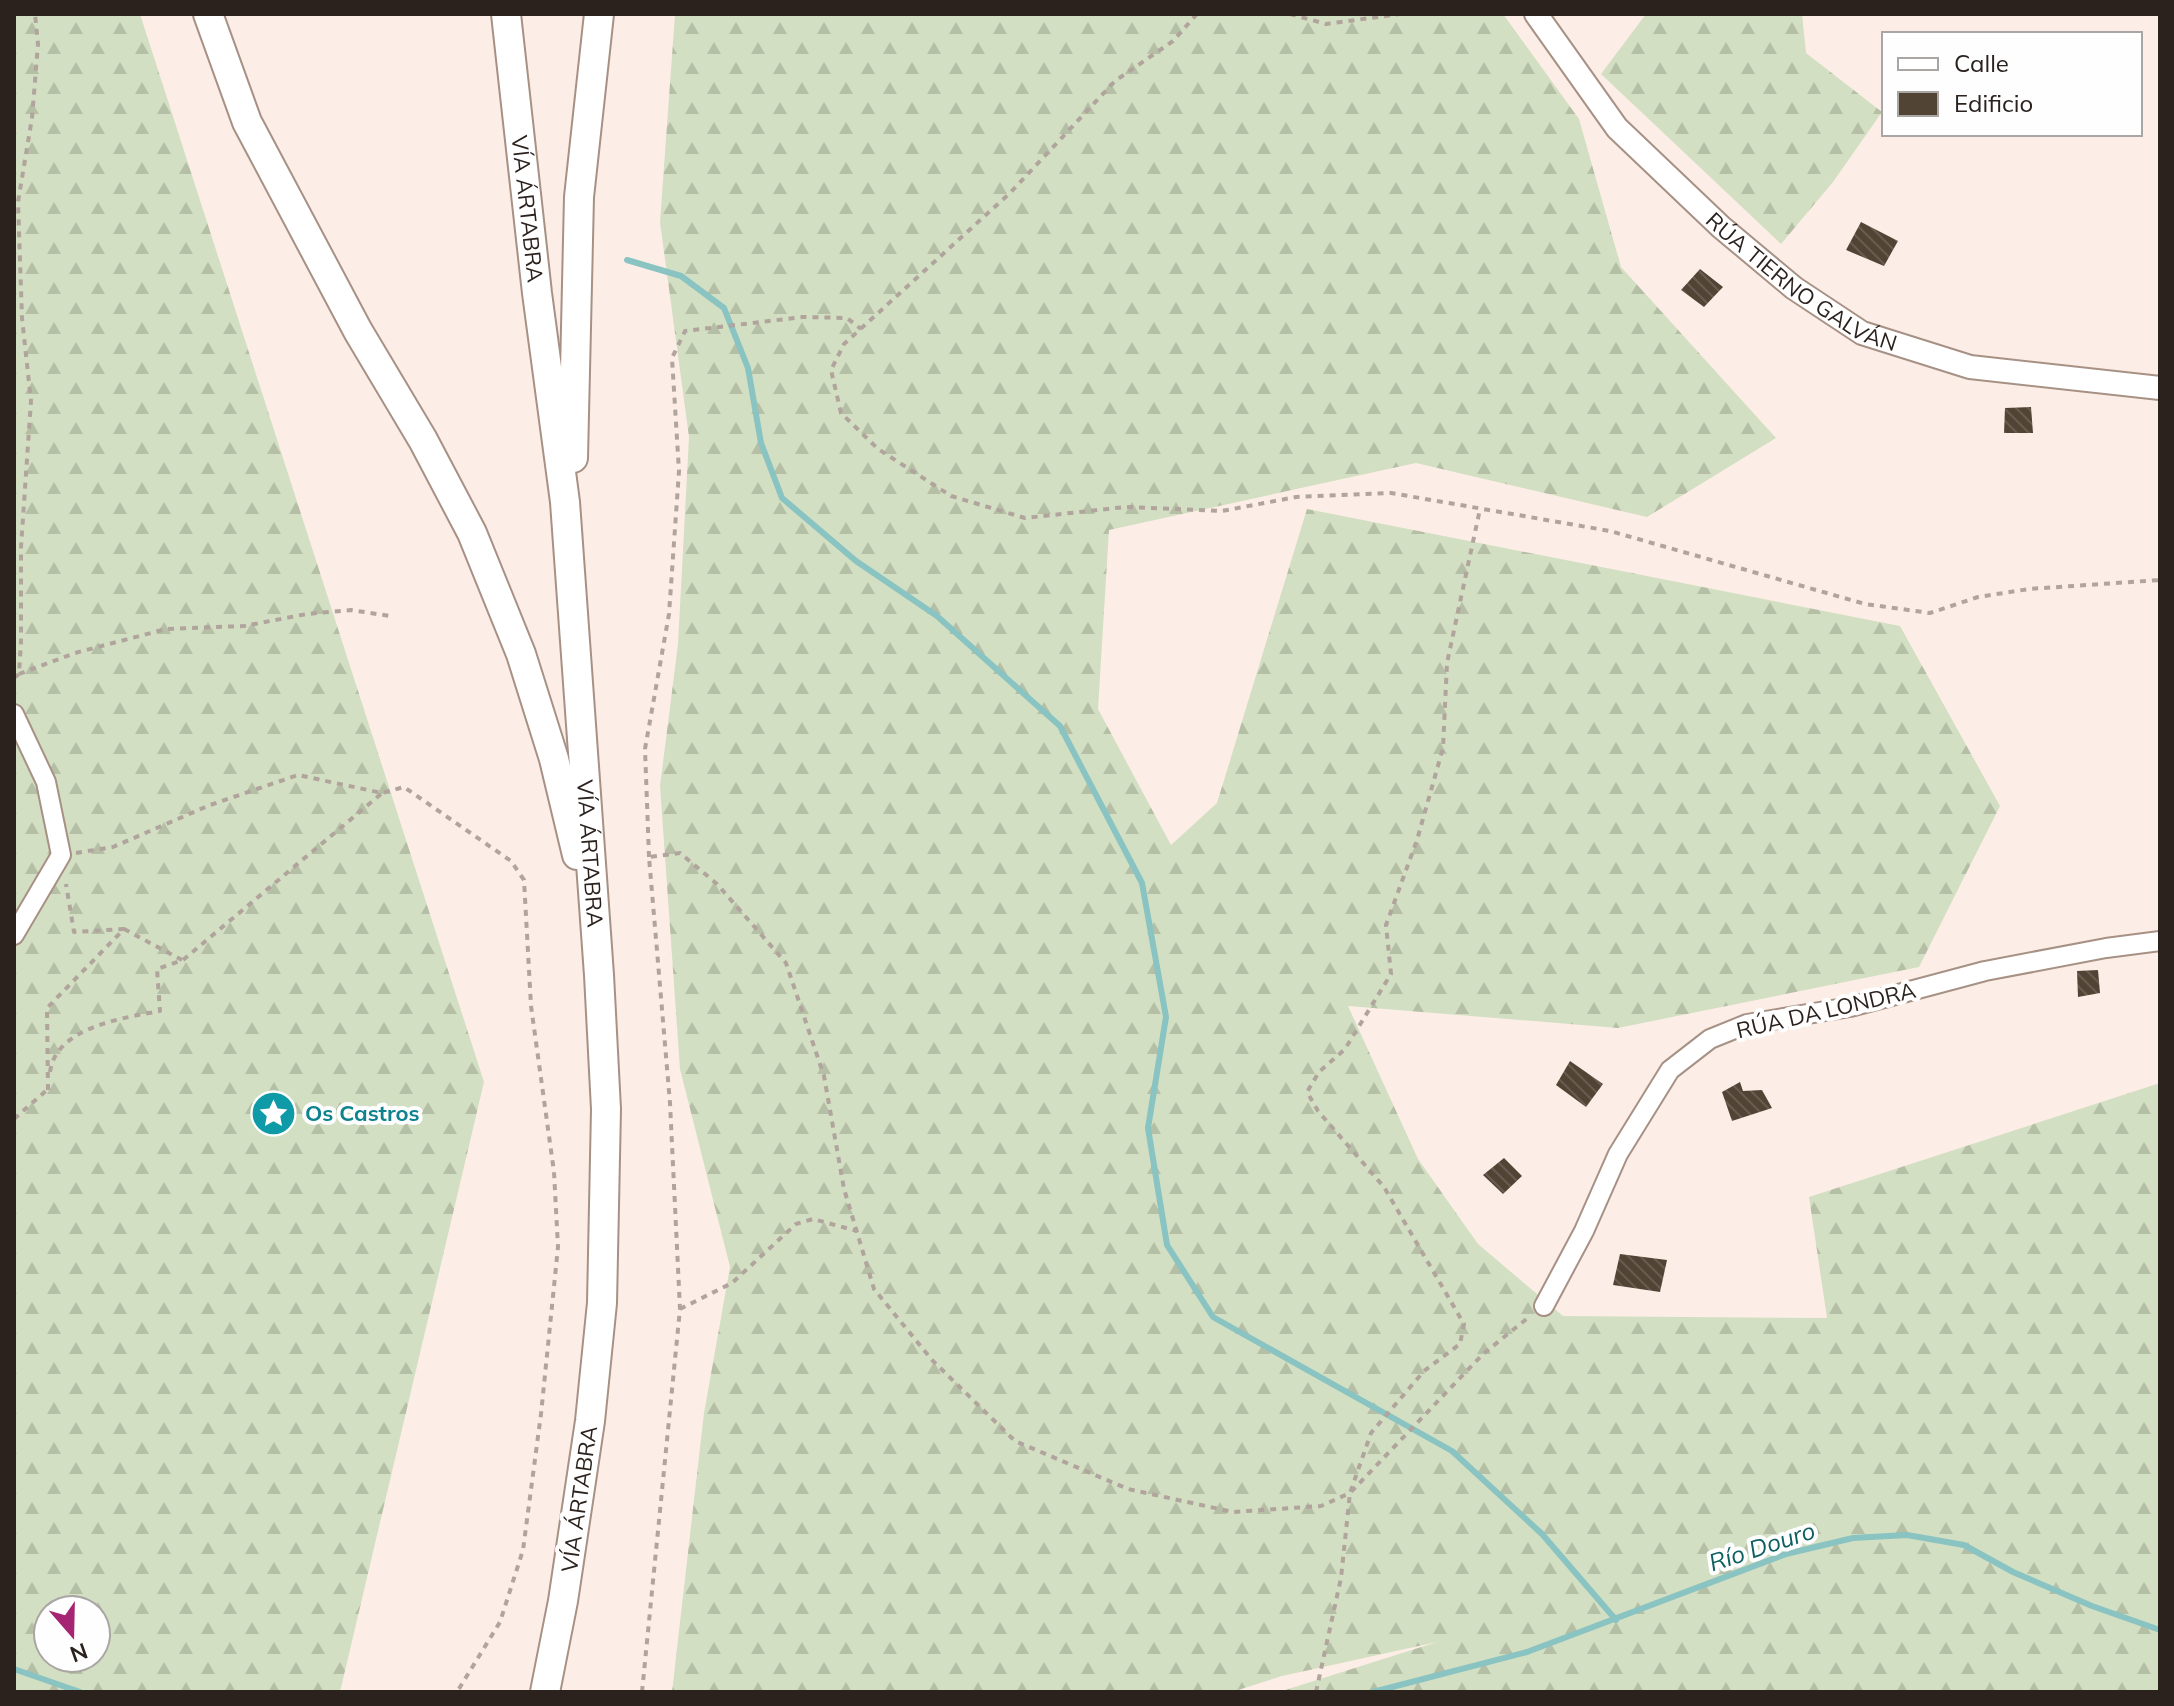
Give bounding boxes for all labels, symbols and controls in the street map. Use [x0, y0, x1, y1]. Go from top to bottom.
legend [1882, 32, 2142, 136]
text: Calle [1954, 48, 2009, 78]
text: Edificio [1954, 88, 2033, 118]
street label: VÍA ÁRTABRA [506, 134, 550, 284]
street label: RÚA TIERNO GALVÁN [1700, 206, 1901, 357]
street label: VÍA ÁRTABRA [571, 779, 610, 928]
street label: RÚA DA LONDRA [1734, 976, 1918, 1044]
place icon: Os Castros [250, 1089, 298, 1137]
place label: Os Castros [305, 1099, 419, 1127]
street label: VÍA ÁRTABRA [555, 1424, 603, 1574]
water label: Río Douro [1705, 1515, 1819, 1577]
north arrow [32, 1594, 112, 1674]
text: N [66, 1637, 91, 1669]

